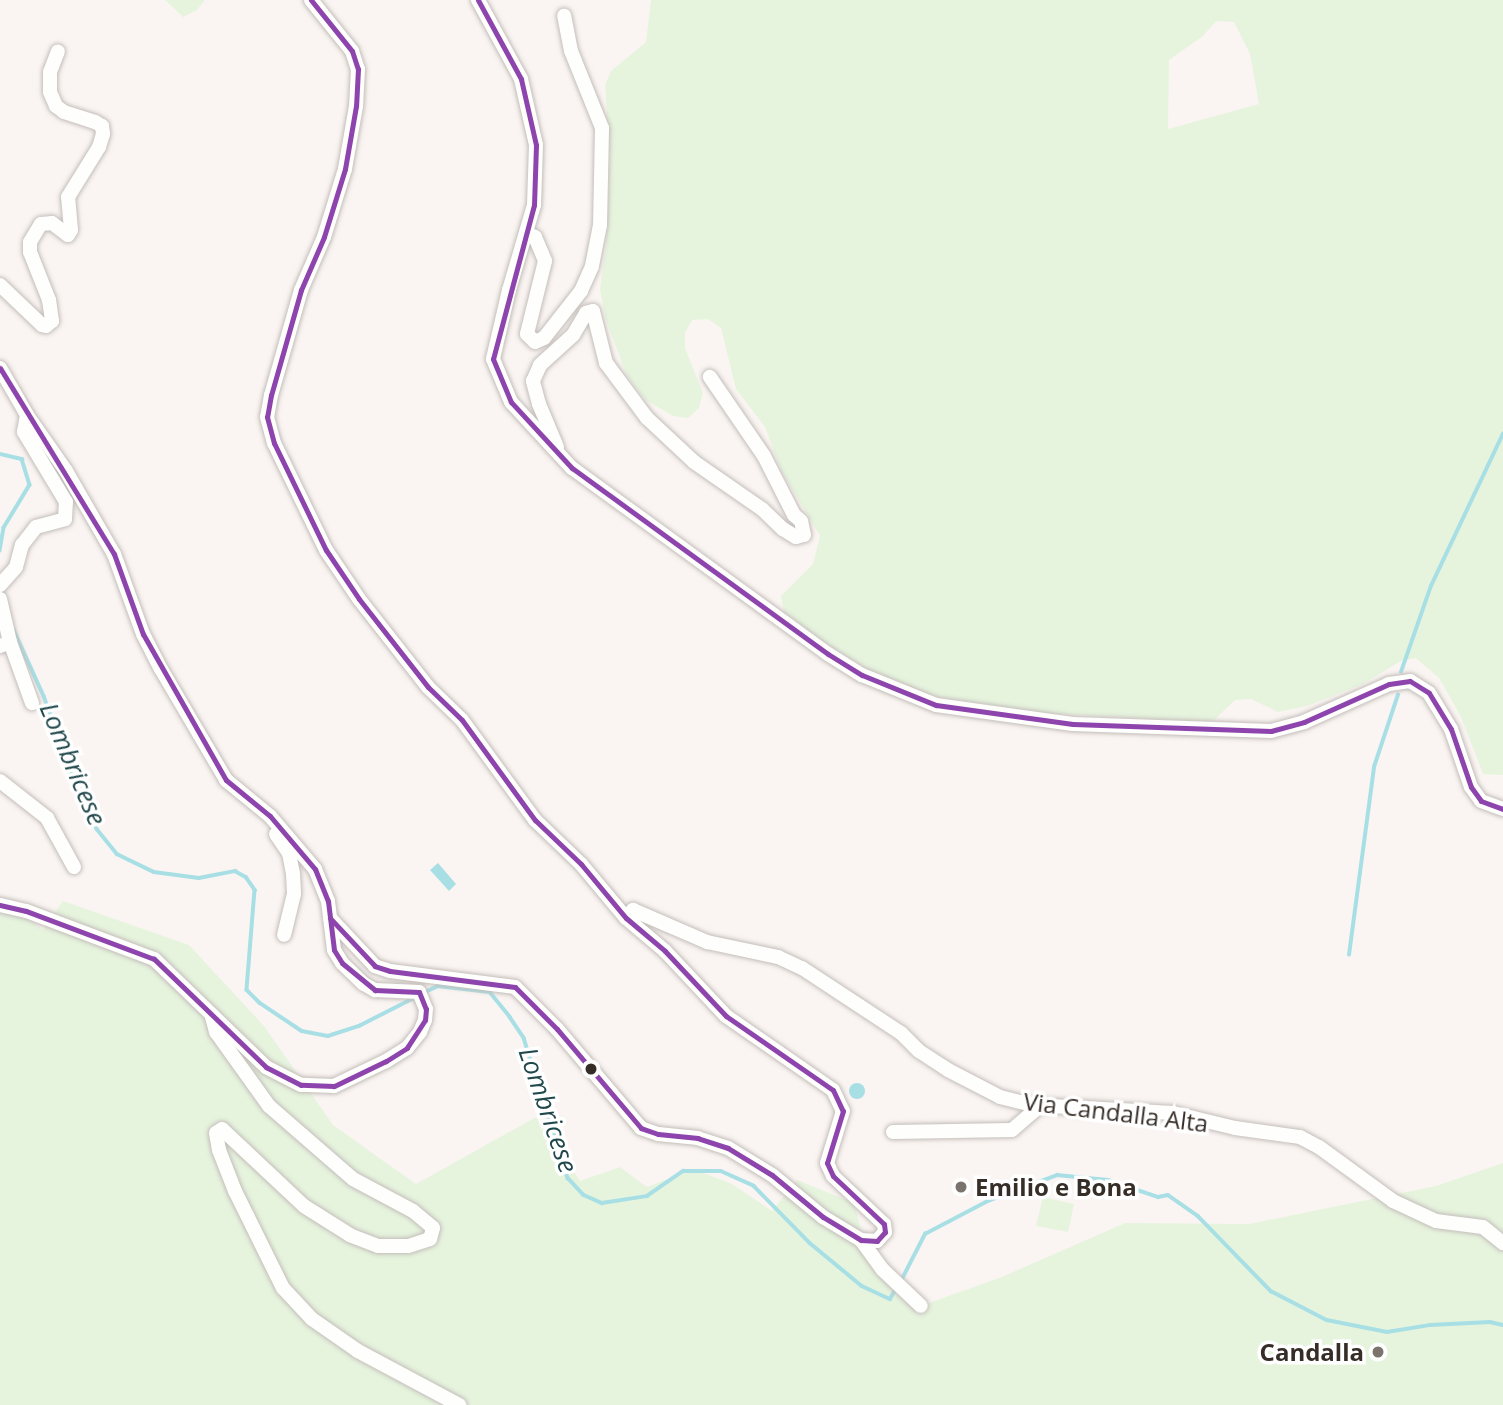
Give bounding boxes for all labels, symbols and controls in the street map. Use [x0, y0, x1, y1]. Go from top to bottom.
water label: Lombricese [33, 698, 113, 830]
water label: Lombricese [512, 1043, 584, 1177]
unlabelled marker [584, 1062, 598, 1076]
street label: Via Candalla Alta [1022, 1086, 1210, 1138]
place label: Emilio e Bona [975, 1173, 1137, 1201]
marker: Emilio e Bona [953, 1179, 969, 1195]
place label: Candalla [1260, 1338, 1364, 1366]
marker: Candalla [1370, 1344, 1386, 1360]

